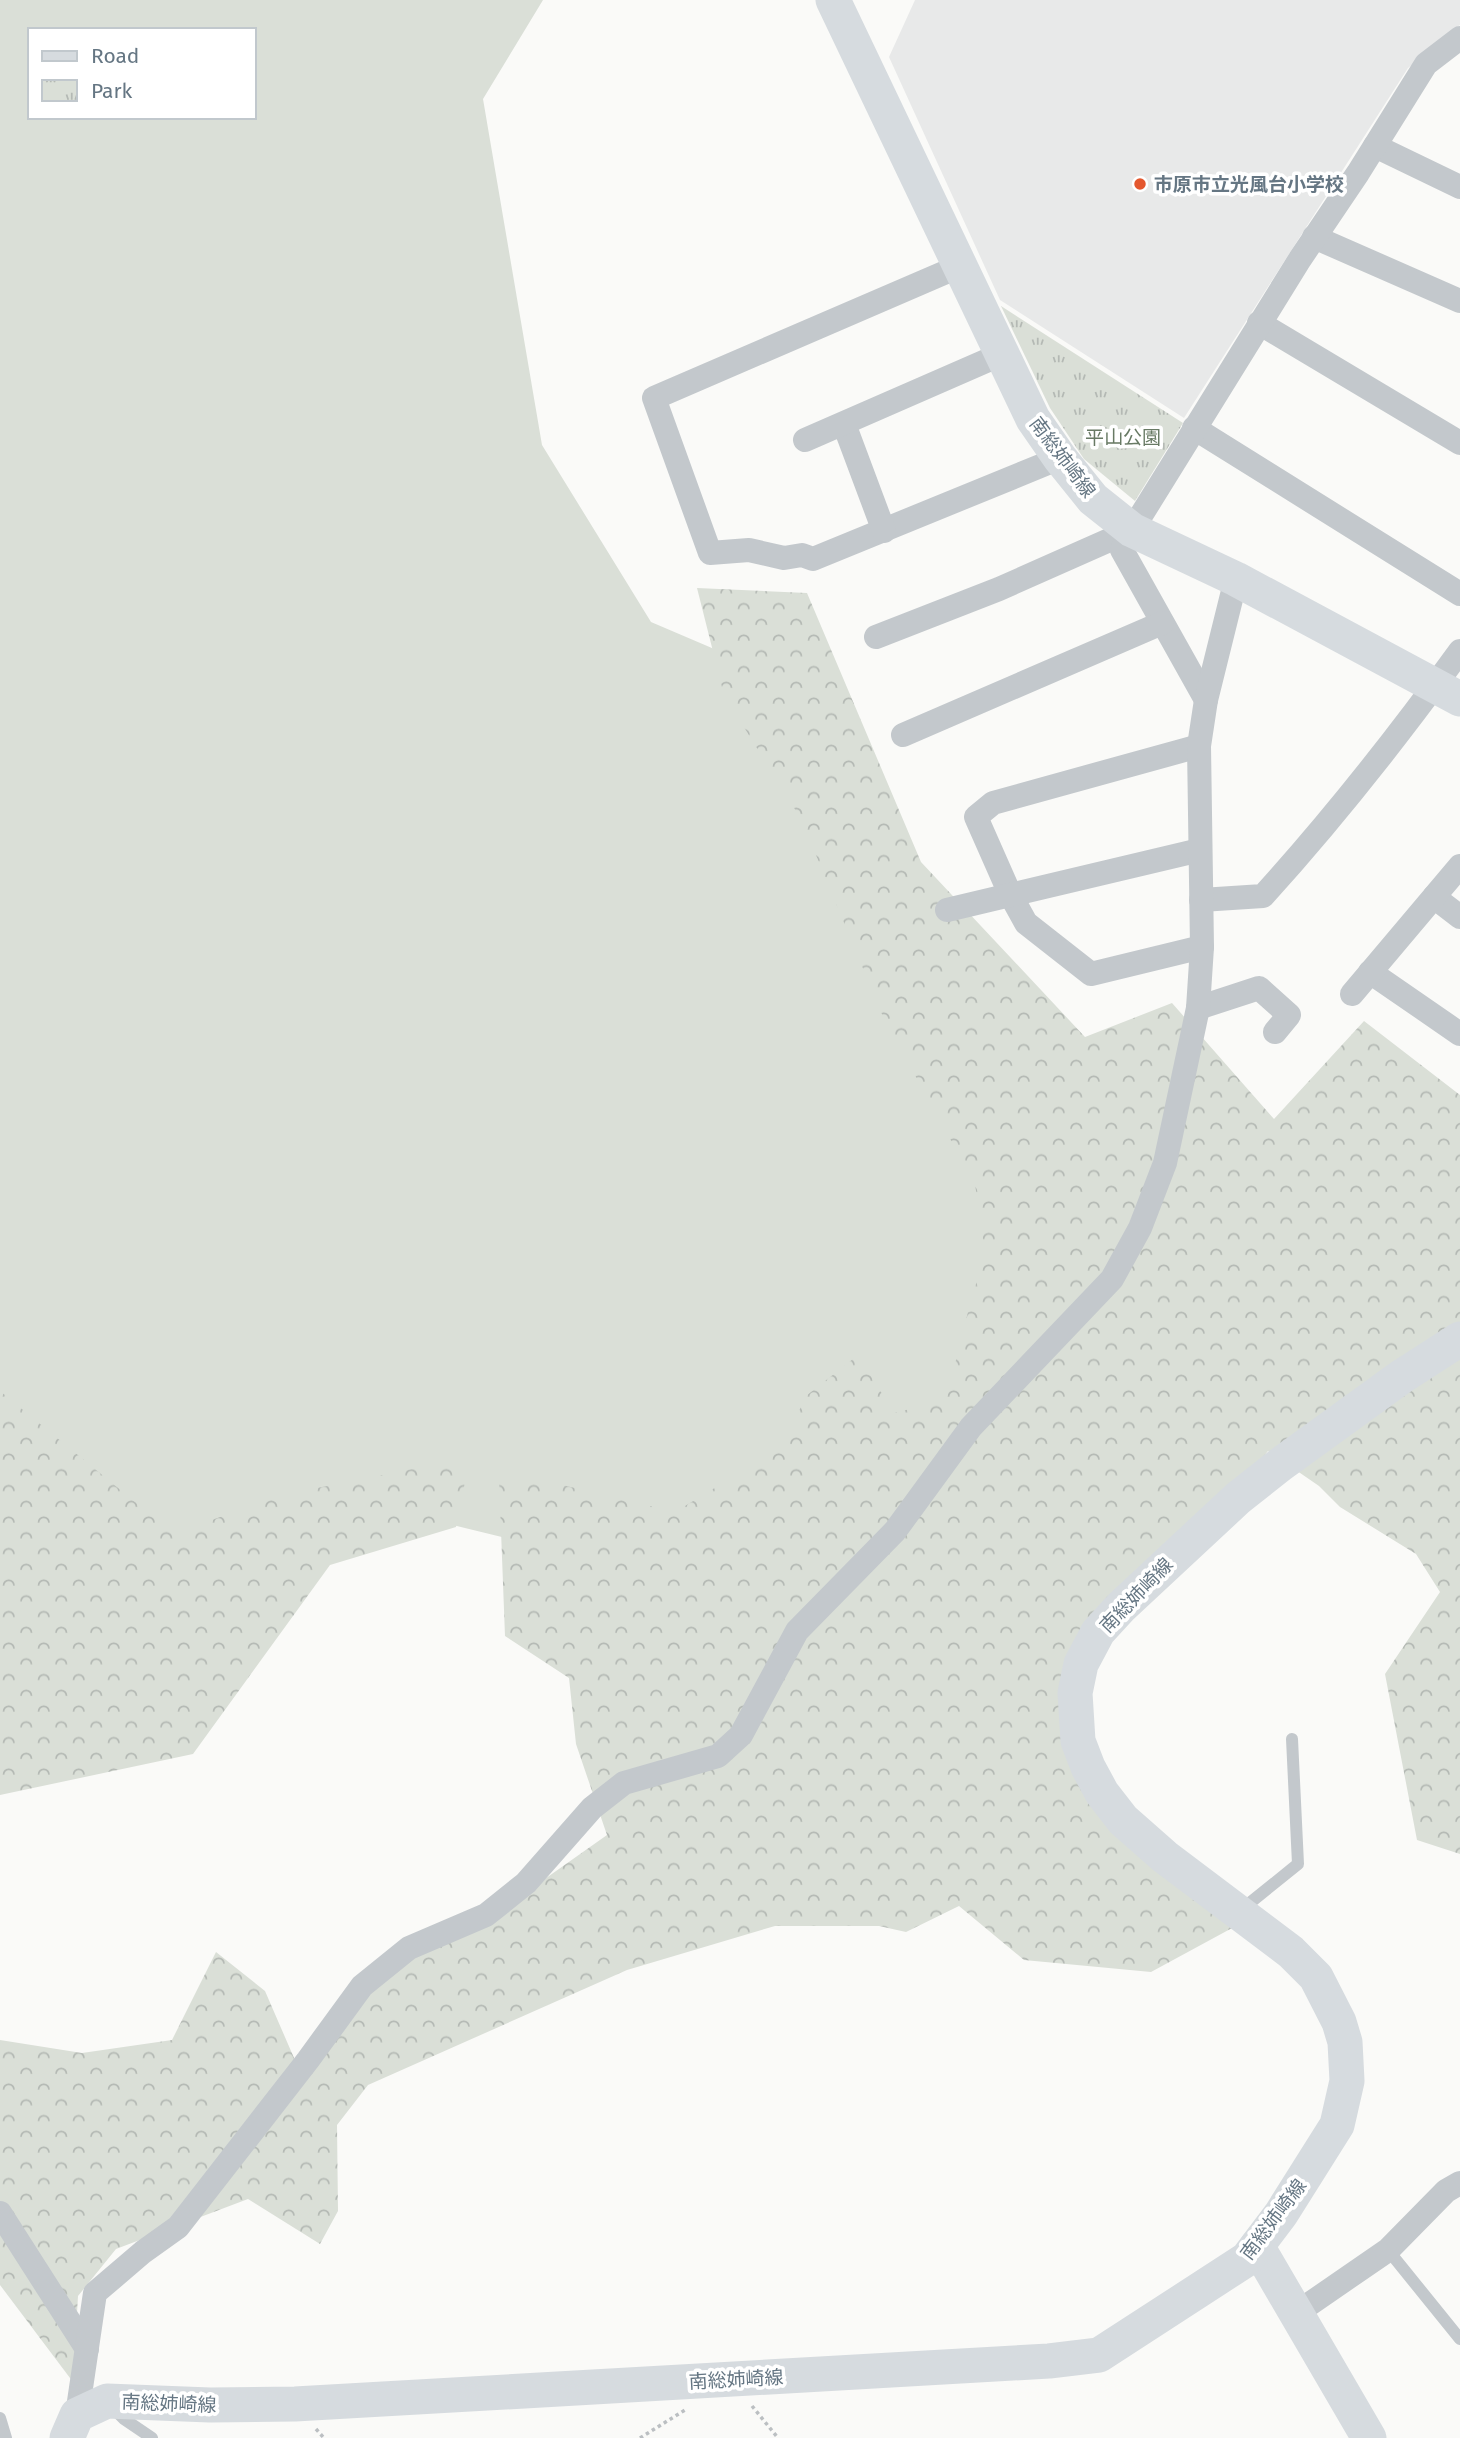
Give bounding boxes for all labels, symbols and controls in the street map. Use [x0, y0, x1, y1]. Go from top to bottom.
legend [28, 28, 256, 119]
text: Road [91, 43, 139, 69]
text: Park [91, 78, 133, 104]
place label: 市原市立光風台小学校 [1154, 173, 1344, 196]
marker: 市原市立光風台小学校 [1132, 176, 1148, 192]
street label: 南総姉崎線 [1025, 412, 1100, 502]
park label: 平山公園 [1085, 426, 1161, 449]
street label: 南総姉崎線 [1095, 1553, 1178, 1638]
street label: 南総姉崎線 [1236, 2174, 1311, 2264]
street label: 南総姉崎線 [688, 2366, 784, 2393]
street label: 南総姉崎線 [121, 2390, 217, 2417]

